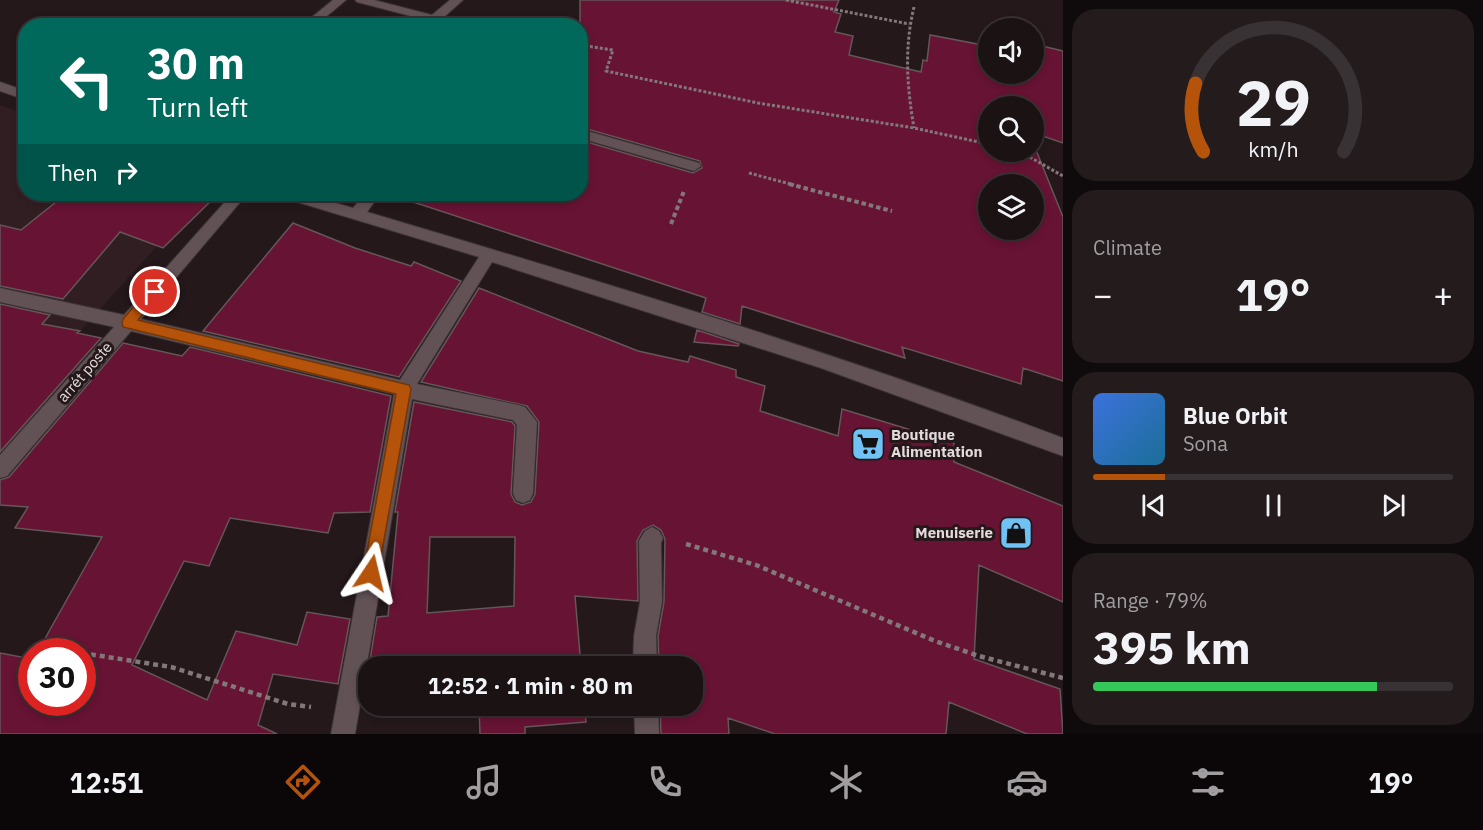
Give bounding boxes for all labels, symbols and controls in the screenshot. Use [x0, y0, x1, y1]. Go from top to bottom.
map controls [978, 18, 1044, 240]
button: sound [978, 18, 1044, 84]
text: 30 m [147, 36, 245, 91]
icon: left [48, 42, 126, 120]
text: 29 [1236, 62, 1310, 143]
text: Turn left [147, 89, 248, 124]
button: search [978, 96, 1044, 162]
text: km/h [1248, 136, 1298, 164]
icon: right [110, 156, 143, 189]
text: Then [48, 158, 98, 187]
button: layers [978, 174, 1044, 240]
text: Climate [1093, 234, 1162, 261]
text: 19° [1235, 265, 1311, 323]
pin [129, 266, 180, 317]
text: − [1093, 273, 1113, 316]
text: + [1433, 273, 1453, 316]
icon: arrive [138, 275, 171, 308]
street label: arrét poste [53, 338, 116, 406]
text: Blue Orbit [1183, 401, 1288, 430]
place label: Boutique Alimentation [891, 425, 983, 461]
supermarket icon: Boutique Alimentation [850, 426, 886, 462]
text: Sona [1183, 430, 1228, 457]
icon: previous [1137, 489, 1170, 522]
icon: pause [1257, 489, 1290, 522]
icon: next [1377, 489, 1410, 522]
shop icon: Menuiserie [998, 515, 1034, 551]
place label: Menuiserie [915, 523, 993, 542]
position arrow [339, 541, 403, 605]
text: Range · 79% [1093, 587, 1208, 614]
text: 395 km [1093, 618, 1251, 676]
speed limit sign: 30 [18, 638, 96, 716]
text: 12:52 · 1 min · 80 m [428, 671, 633, 700]
icon: directions [282, 761, 324, 803]
icon: music [463, 761, 505, 803]
icon: phone [644, 761, 686, 803]
icon: climate [825, 761, 867, 803]
icon: car [1006, 761, 1048, 803]
icon: filters [1187, 761, 1229, 803]
text: 12:51 [70, 765, 143, 800]
text: 19° [1368, 765, 1413, 800]

